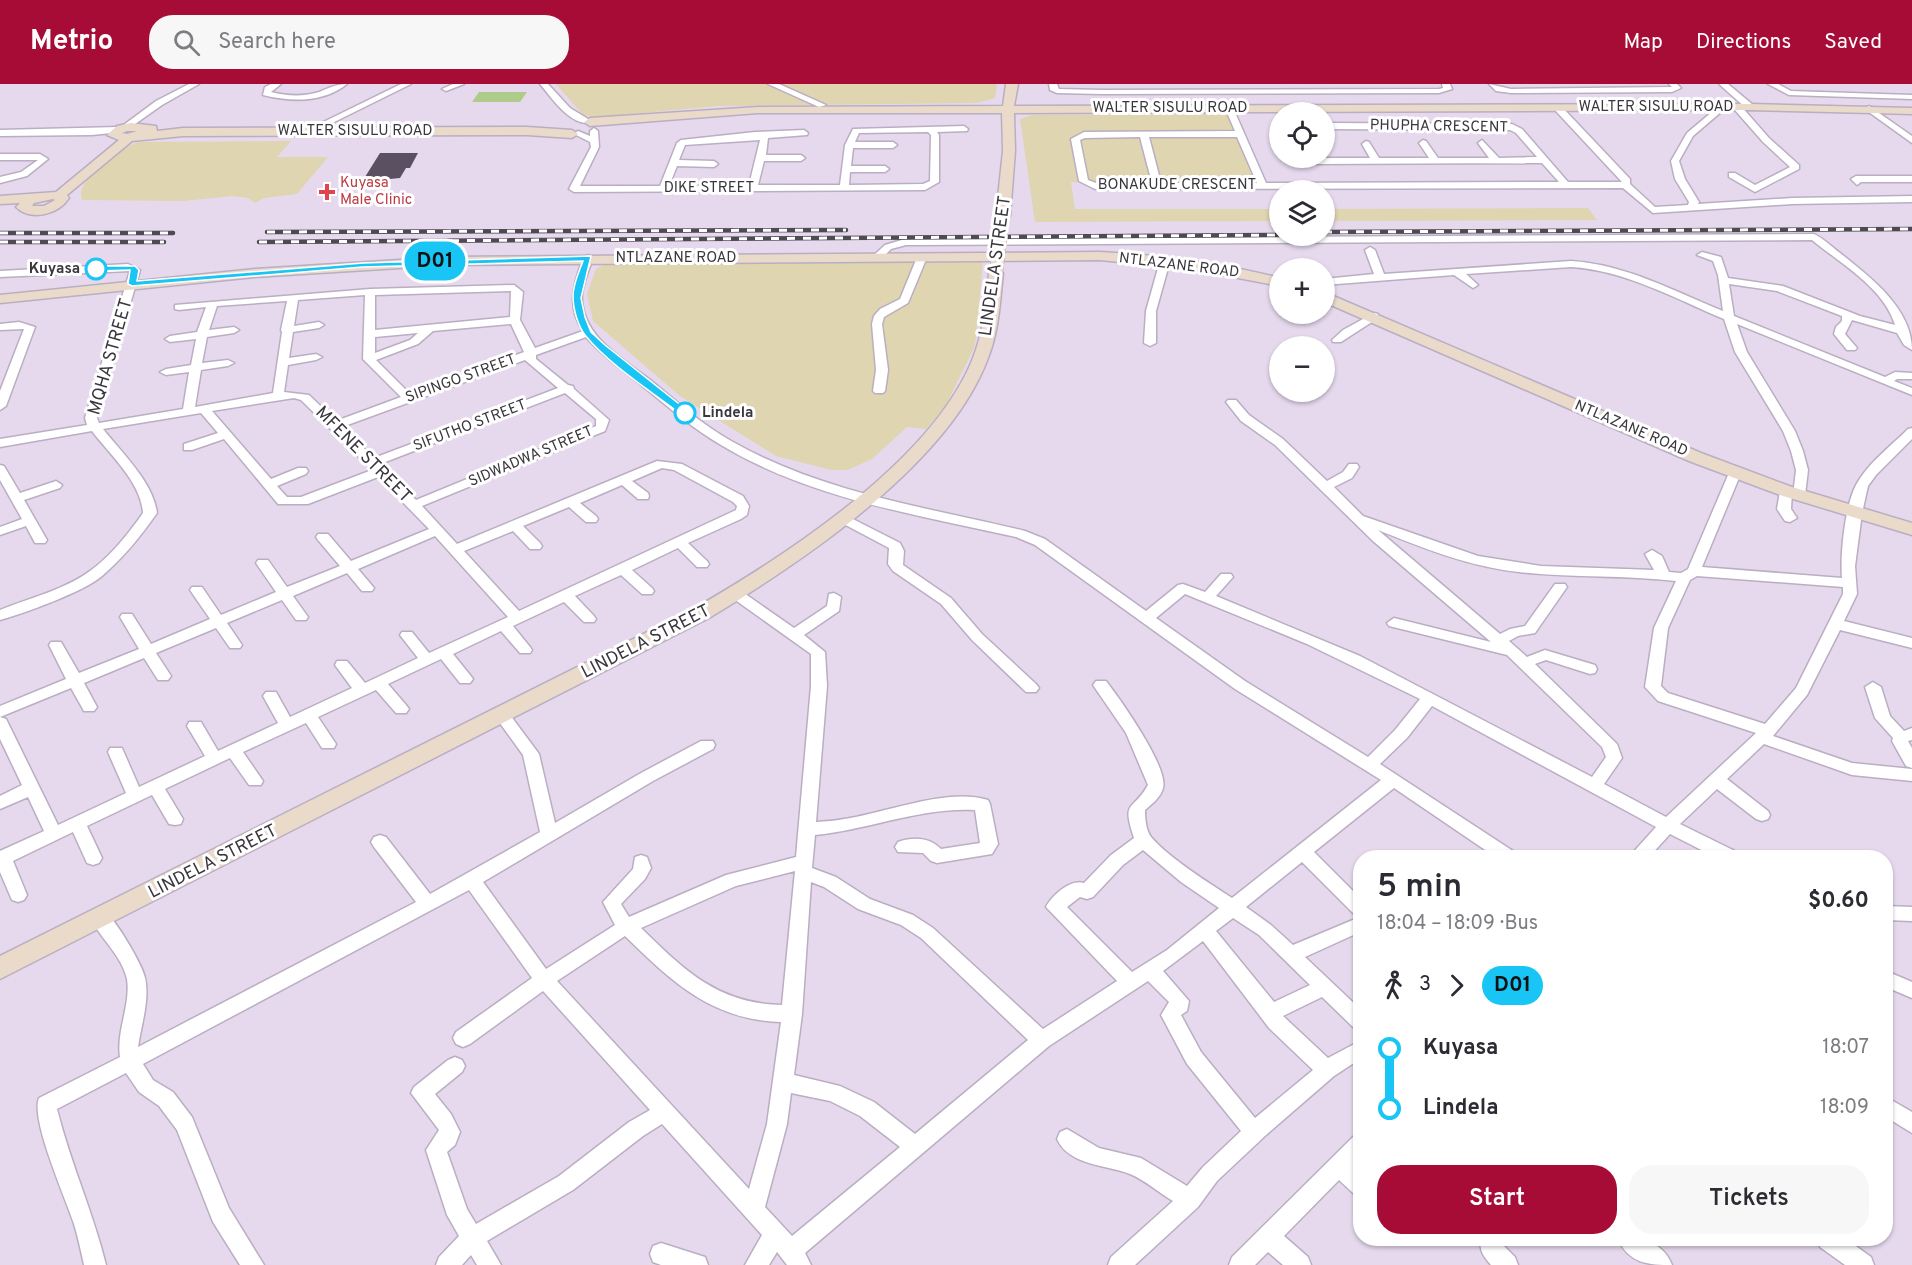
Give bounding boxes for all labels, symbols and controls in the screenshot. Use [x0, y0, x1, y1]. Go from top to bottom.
search box [149, 15, 569, 69]
text: Metrio [30, 24, 113, 60]
icon: search [170, 26, 203, 59]
text: Search here [218, 29, 336, 56]
text: Map [1623, 29, 1663, 56]
text: Directions [1696, 29, 1791, 56]
text: Saved [1824, 29, 1882, 56]
street label: WALTER SISULU ROAD [1578, 98, 1734, 117]
street label: WALTER SISULU ROAD [1092, 99, 1248, 118]
map controls [1269, 102, 1335, 402]
button: locate [1269, 102, 1335, 168]
street label: PHUPHA CRESCENT [1370, 116, 1508, 138]
street label: WALTER SISULU ROAD [277, 122, 433, 141]
place label: Kuyasa Male Clinic [340, 174, 412, 210]
street label: BONAKUDE CRESCENT [1098, 176, 1256, 195]
street label: DIKE STREET [664, 179, 754, 198]
button: layers [1269, 180, 1335, 246]
marker: Kuyasa Male Clinic [318, 183, 336, 201]
street label: LINDELA STREET [975, 194, 1017, 338]
line badge: D01 [400, 242, 470, 280]
text: D01 [416, 248, 454, 275]
street label: NTLAZANE ROAD [615, 249, 737, 268]
street label: NTLAZANE ROAD [1118, 249, 1240, 283]
marker: Kuyasa [85, 258, 107, 280]
button: + [1269, 258, 1335, 324]
place label: Kuyasa [29, 260, 80, 279]
street label: MQHA STREET [83, 296, 139, 418]
button: − [1269, 336, 1335, 402]
street label: SIPINGO STREET [403, 350, 519, 408]
street label: SIFUTHO STREET [411, 396, 529, 456]
street label: NTLAZANE ROAD [1572, 397, 1690, 461]
street label: MFENE STREET [310, 402, 416, 508]
marker: Lindela [674, 402, 696, 424]
place label: Lindela [702, 404, 753, 423]
street label: SIDWADWA STREET [466, 422, 596, 492]
street label: LINDELA STREET [578, 600, 714, 684]
street label: LINDELA STREET [145, 820, 281, 904]
text: 5 min [1377, 867, 1462, 909]
text: $0.60 [1808, 888, 1869, 915]
text: 18:04 – 18:09 · Bus [1377, 911, 1538, 937]
icon: walk [1377, 969, 1410, 1002]
icon: forward [1440, 969, 1473, 1002]
text: 3 [1419, 972, 1431, 998]
text: D01 [1494, 972, 1531, 999]
text: Kuyasa [1423, 1035, 1498, 1062]
text: 18:07 [1822, 1035, 1869, 1061]
text: Lindela [1423, 1095, 1498, 1122]
text: 18:09 [1820, 1095, 1869, 1121]
button: Start [1377, 1165, 1617, 1234]
button: Tickets [1629, 1165, 1869, 1234]

